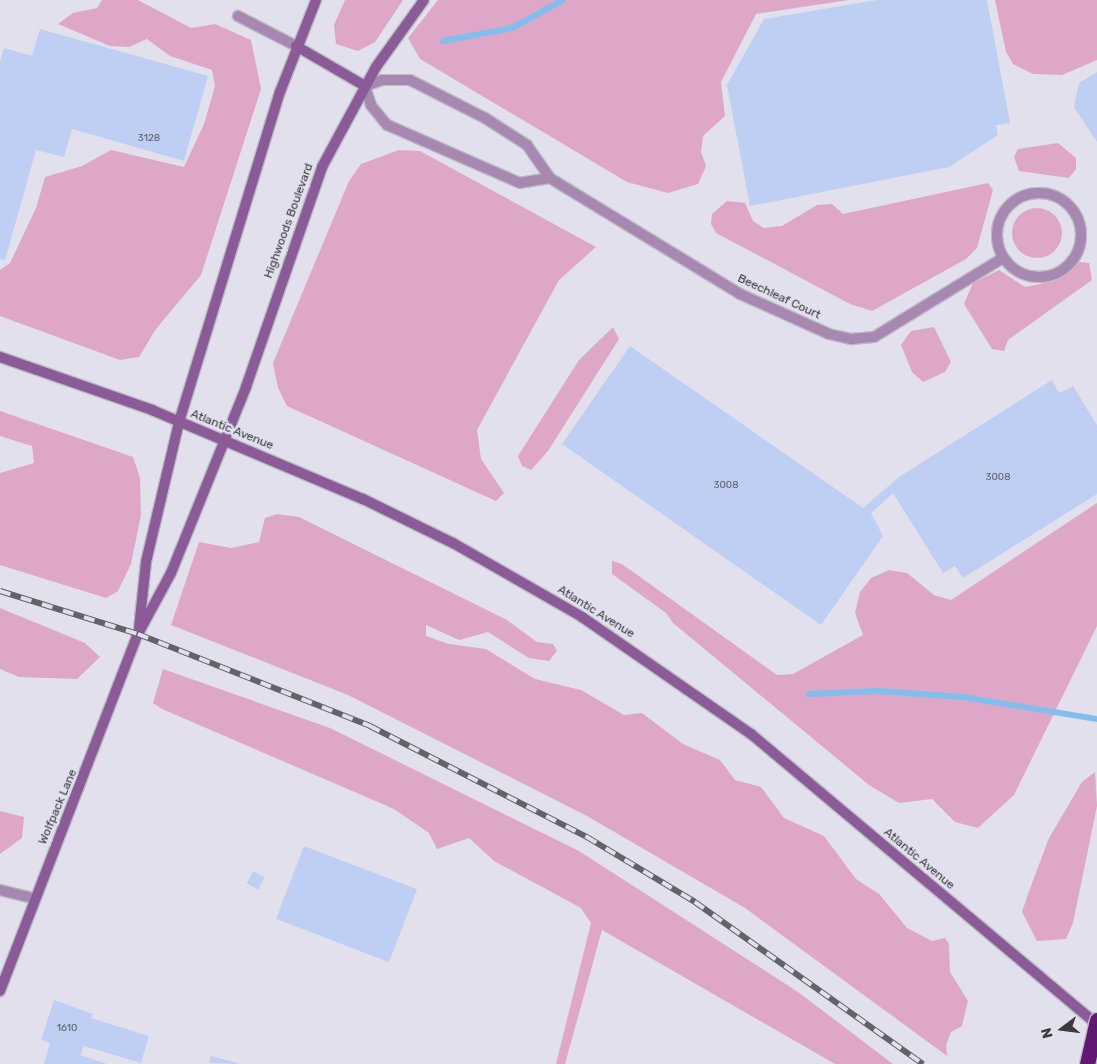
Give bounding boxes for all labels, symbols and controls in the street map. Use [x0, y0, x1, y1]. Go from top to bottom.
house number: 3128 [138, 133, 160, 145]
street label: Highwoods Boulevard [261, 161, 317, 281]
street label: Beechleaf Court [735, 271, 823, 323]
street label: Atlantic Avenue [188, 407, 276, 453]
house number: 3008 [985, 472, 1011, 484]
house number: 3008 [713, 480, 739, 492]
street label: Atlantic Avenue [555, 582, 637, 642]
street label: Wolfpack Lane [36, 767, 80, 847]
street label: Atlantic Avenue [881, 825, 957, 893]
north arrow [1037, 1004, 1087, 1054]
house number: 1610 [57, 1023, 77, 1035]
text: N [1038, 1026, 1057, 1040]

